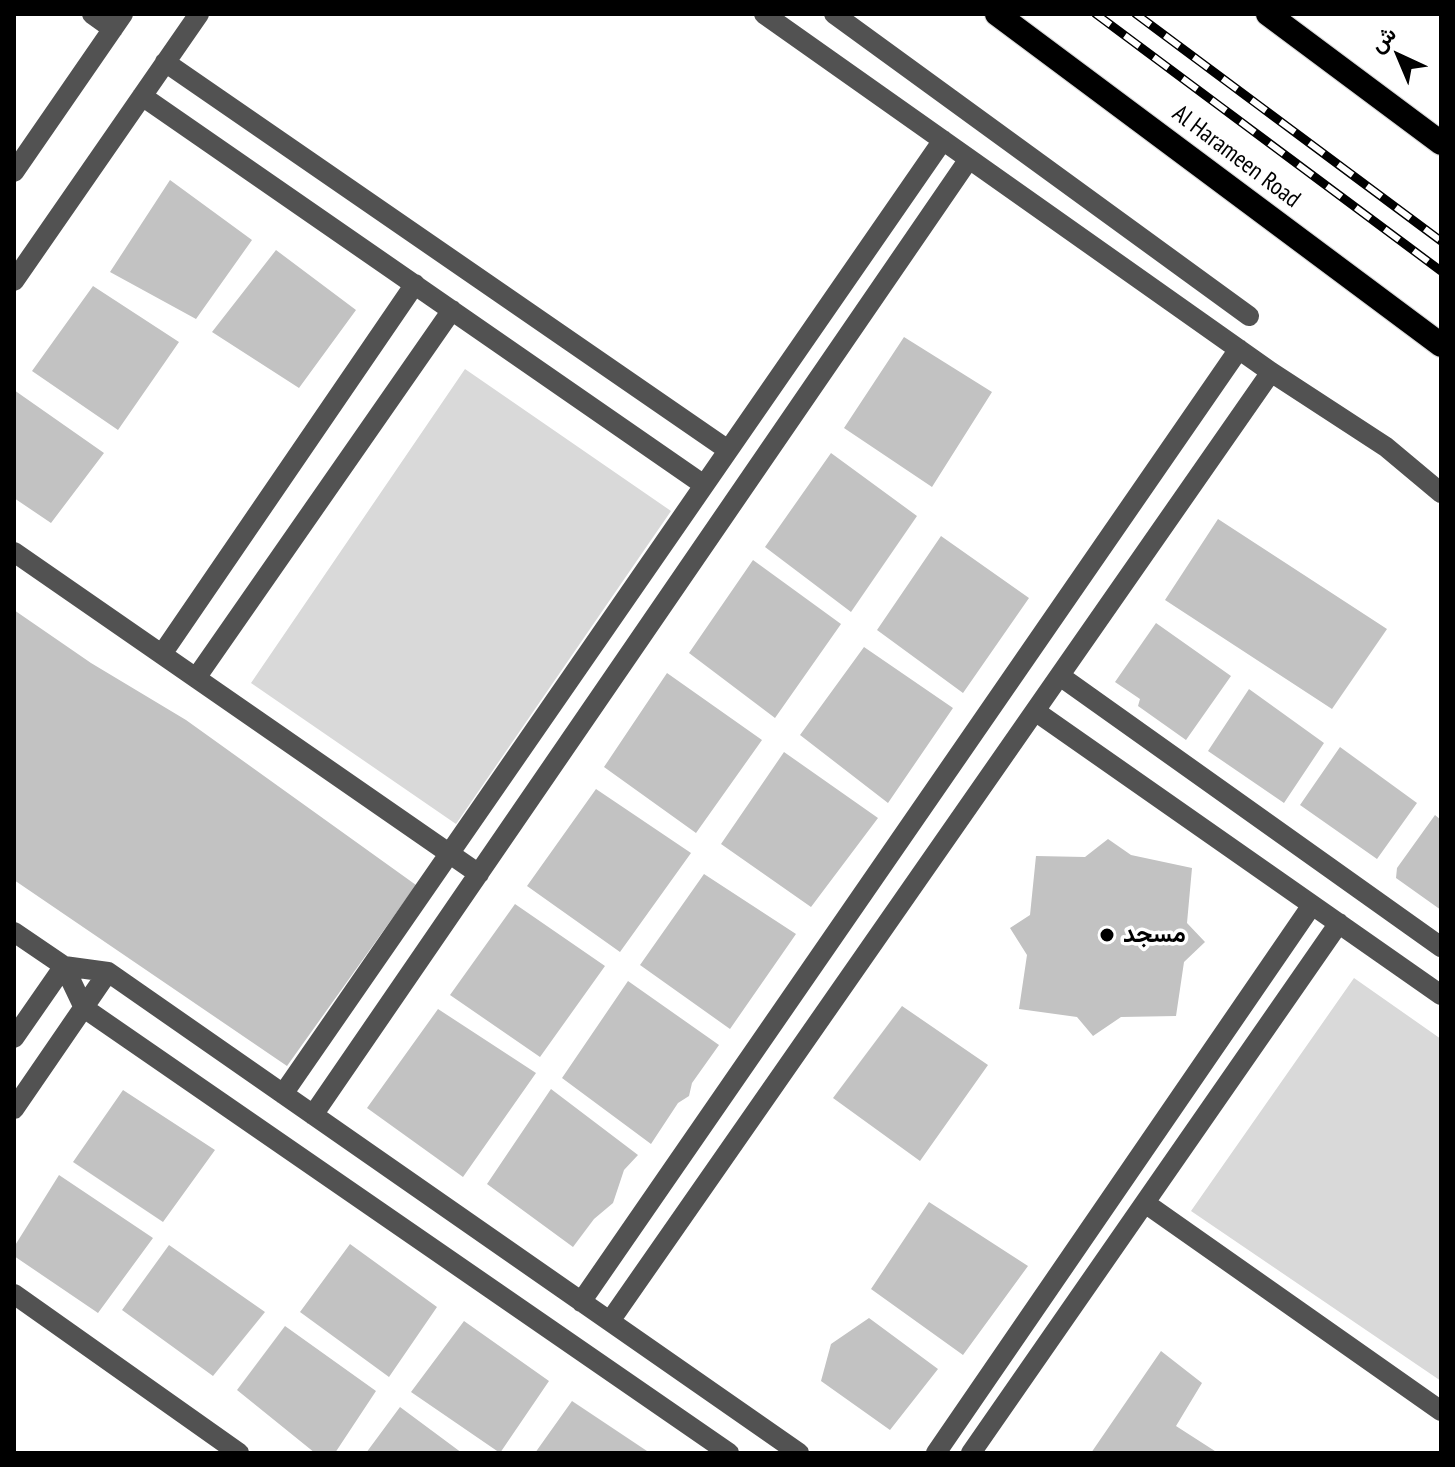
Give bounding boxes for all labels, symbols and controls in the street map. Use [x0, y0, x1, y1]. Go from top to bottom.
north arrow [1359, 16, 1439, 96]
text: ش [1363, 19, 1402, 58]
street label: Al Harameen Road [1166, 100, 1306, 214]
place label: مسجد [1123, 921, 1186, 949]
marker: مسجد [1098, 926, 1116, 944]

